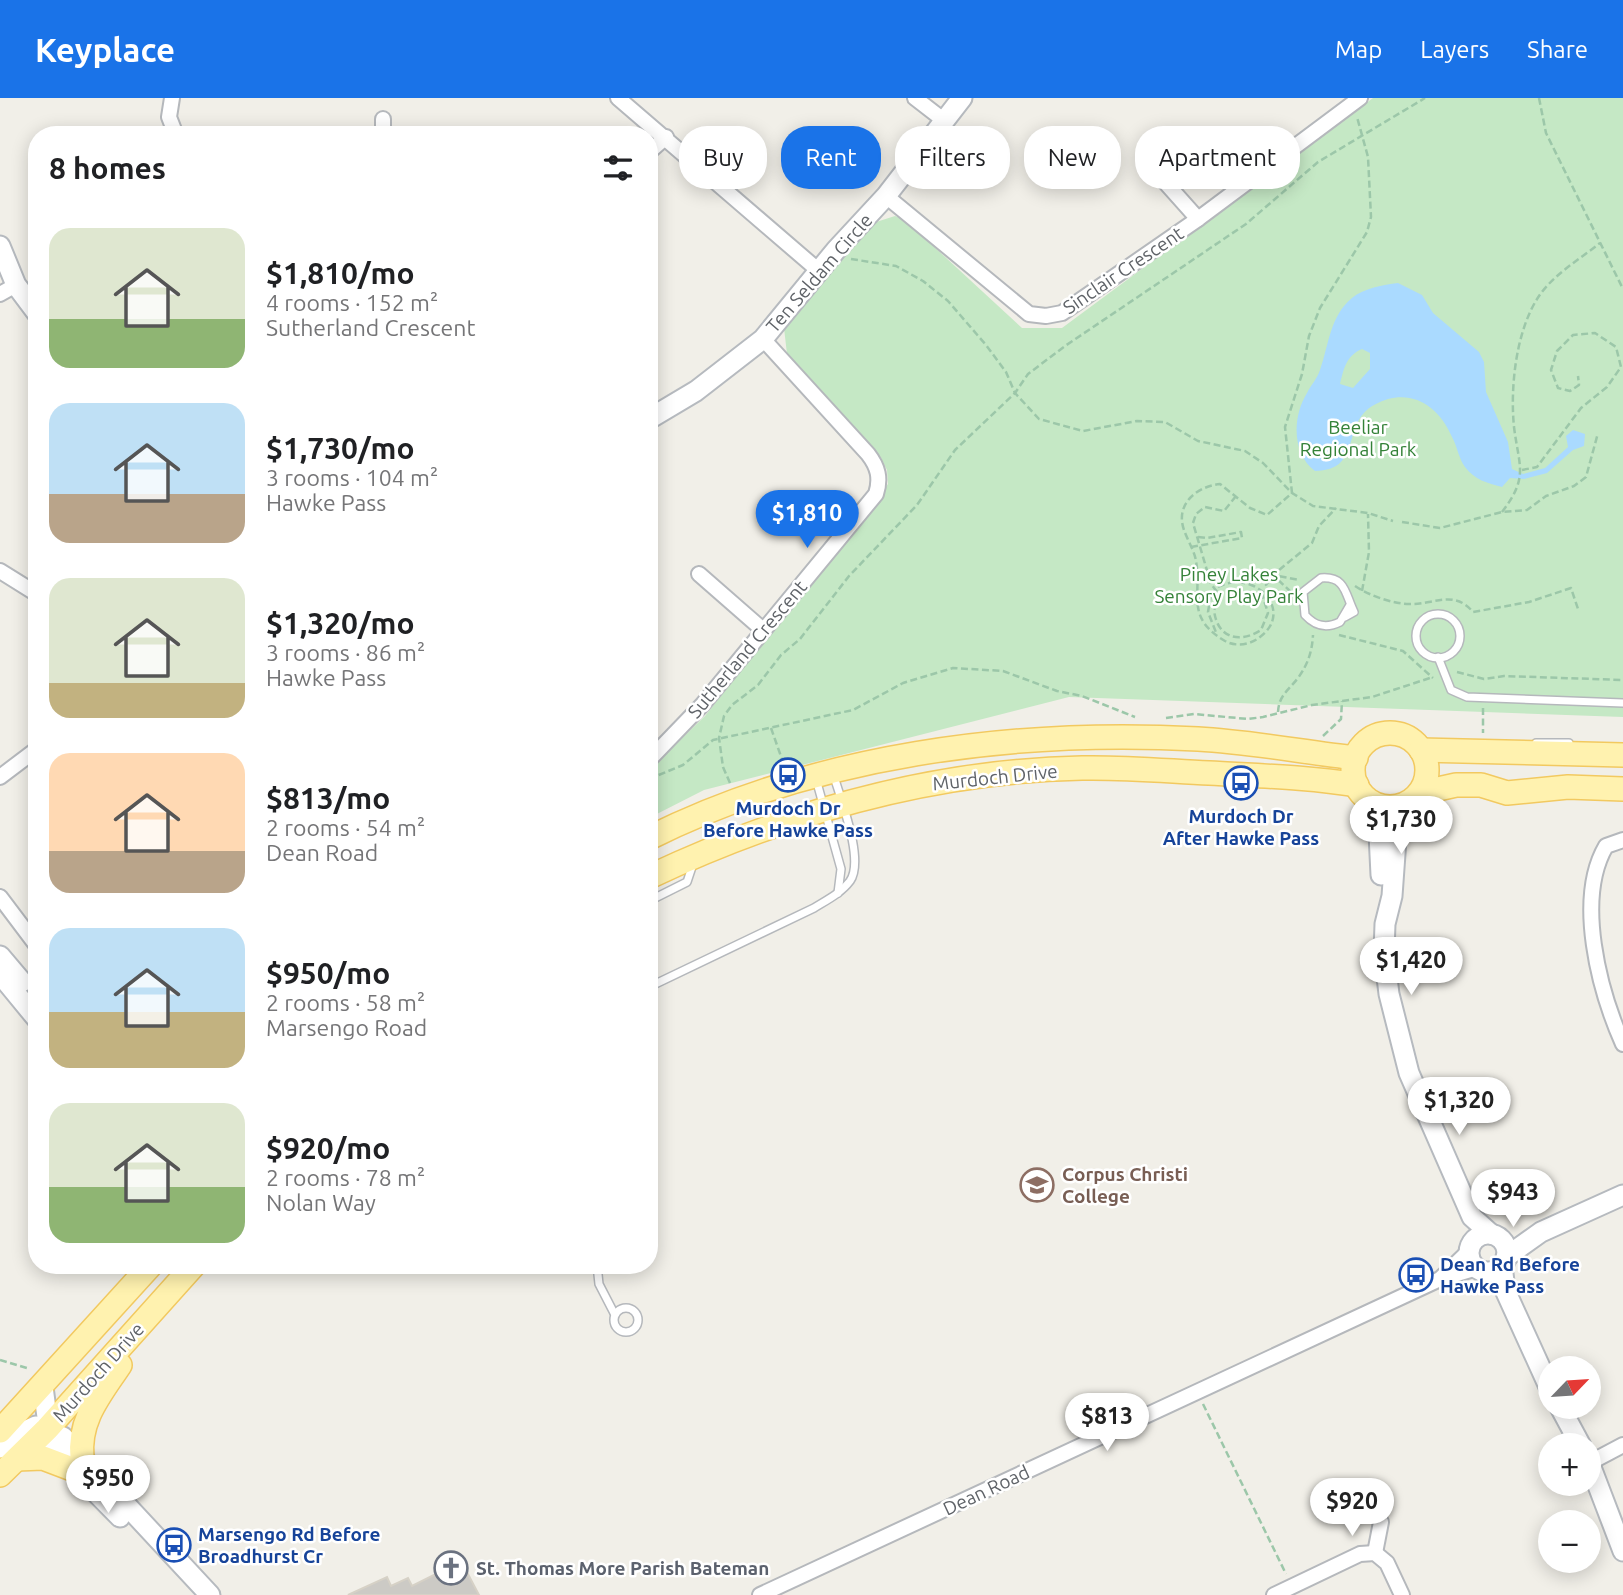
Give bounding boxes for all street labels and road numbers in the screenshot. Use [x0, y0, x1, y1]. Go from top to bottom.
street label: Ten Seldam Circle [761, 209, 877, 337]
street label: Sinclair Crescent [1059, 221, 1188, 318]
street label: Sutherland Crescent [683, 575, 811, 722]
street label: Murdoch Drive [931, 759, 1059, 795]
street label: Murdoch Drive [48, 1318, 148, 1426]
street label: Dean Road [939, 1460, 1033, 1520]

